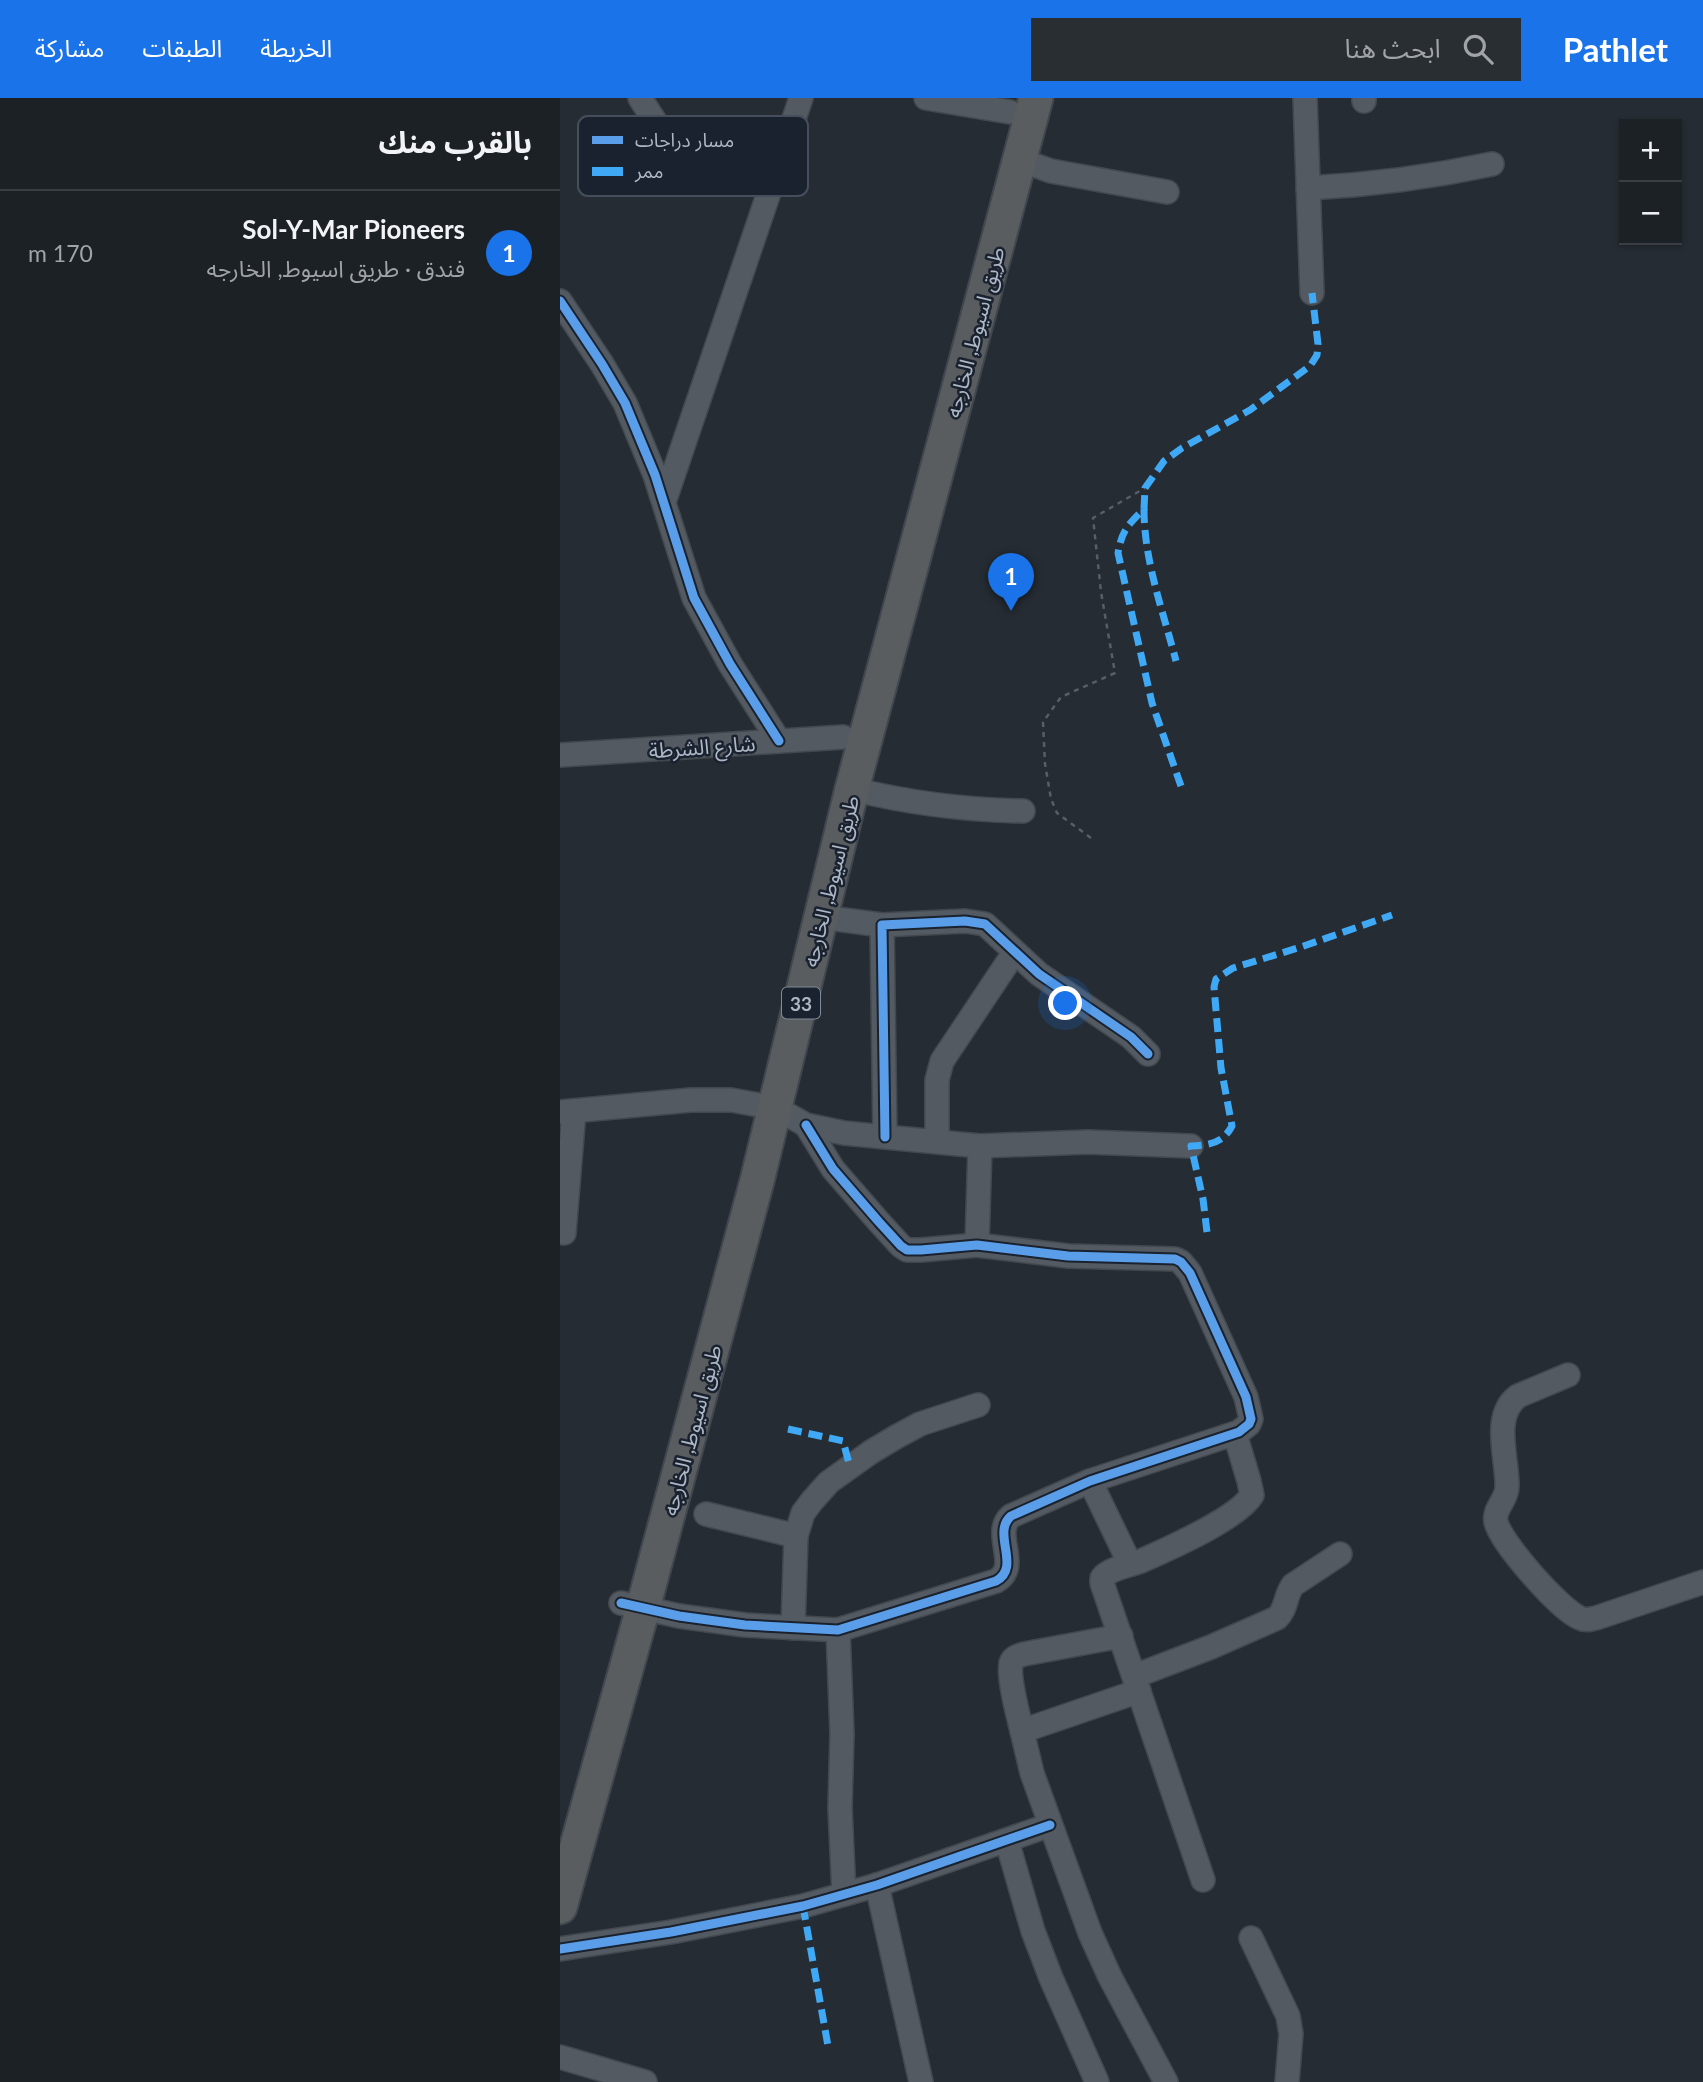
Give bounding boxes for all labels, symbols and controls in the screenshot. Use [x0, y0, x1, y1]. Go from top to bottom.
search box [1031, 18, 1521, 81]
text: Pathlet [1563, 29, 1668, 69]
icon: search [1459, 30, 1497, 68]
text: ابحث هنا [1345, 32, 1441, 64]
text: مشاركة [35, 33, 104, 62]
text: الطبقات [142, 33, 222, 62]
text: الخريطة [260, 33, 332, 62]
legend [578, 116, 808, 196]
map controls [1619, 119, 1682, 245]
button: + [1619, 119, 1682, 182]
text: بالقرب منك [378, 123, 532, 159]
text: مسار دراجات [635, 128, 734, 152]
text: ممر [634, 159, 663, 183]
button: − [1619, 182, 1682, 245]
text: Sol-Y-Mar Pioneers [242, 213, 465, 245]
text: 170 m [28, 239, 93, 267]
text: 1 [502, 239, 516, 267]
street label: طريق اسيوط, الخارجه [939, 244, 1011, 421]
text: فندق · طريق اسيوط, الخارجه [206, 254, 465, 282]
pin: 1 [988, 553, 1034, 611]
street label: شارع الشرطة [648, 730, 756, 766]
street label: طريق اسيوط, الخارجه [797, 793, 865, 970]
your location [1048, 986, 1082, 1020]
road number: 33 [782, 988, 820, 1018]
street label: طريق اسيوط, الخارجه [656, 1342, 728, 1519]

